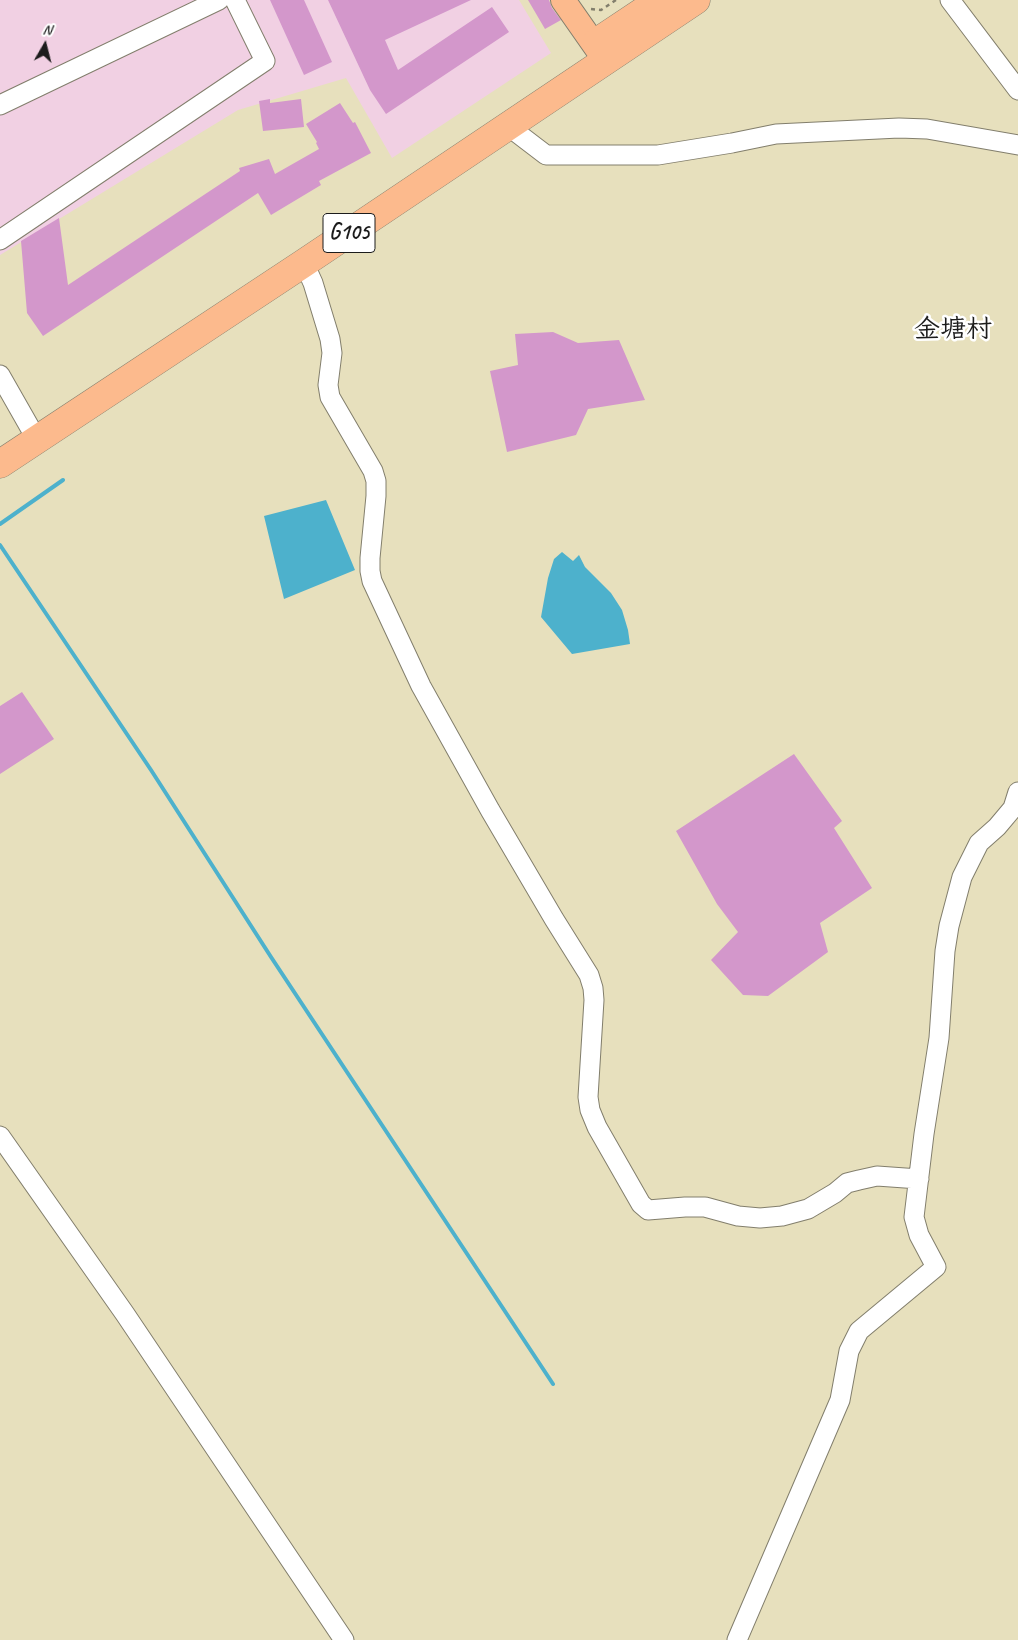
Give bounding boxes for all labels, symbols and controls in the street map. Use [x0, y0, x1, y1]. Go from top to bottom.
north arrow [20, 20, 70, 70]
text: N [42, 21, 53, 39]
road number: G105 [323, 214, 375, 252]
district label: 金塘村 [914, 314, 992, 346]

